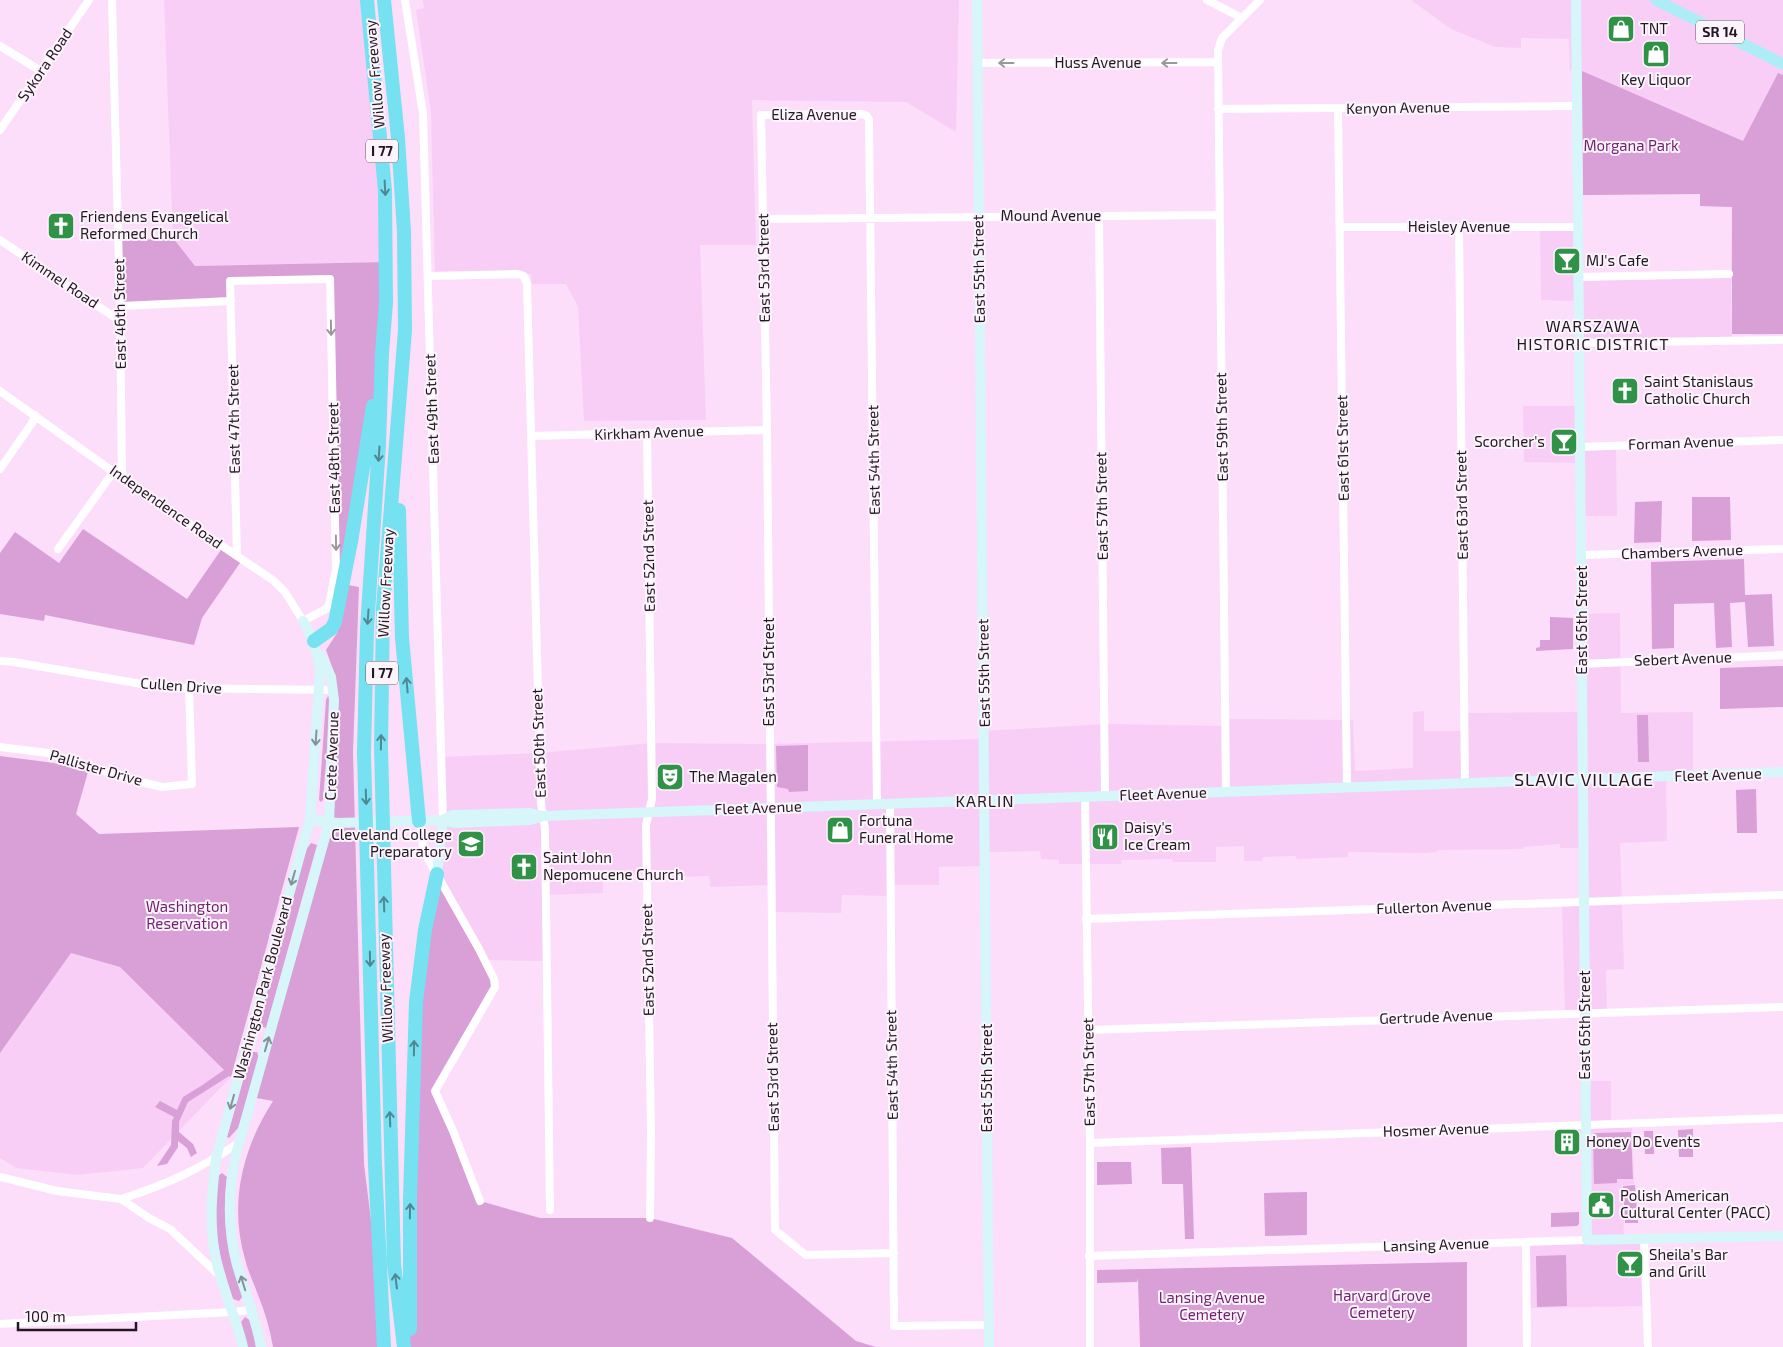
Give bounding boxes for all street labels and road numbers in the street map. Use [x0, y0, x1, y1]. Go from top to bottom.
street label: Willow Freeway [360, 19, 388, 129]
road number: SR 14 [1696, 21, 1744, 44]
street label: Sykora Road [13, 24, 75, 104]
street label: Huss Avenue [1054, 53, 1142, 71]
street label: Kenyon Avenue [1346, 97, 1450, 117]
street label: Eliza Avenue [771, 105, 857, 123]
road number: I 77 [366, 140, 398, 162]
street label: Mound Avenue [1001, 206, 1101, 224]
street label: East 53rd Street [753, 213, 773, 323]
street label: East 55th Street [968, 214, 988, 324]
street label: Heisley Avenue [1408, 217, 1510, 235]
street label: Kimmel Road [19, 247, 102, 311]
street label: East 46th Street [109, 258, 129, 369]
street label: East 49th Street [420, 353, 442, 465]
street label: East 47th Street [223, 364, 243, 474]
street label: East 59th Street [1211, 372, 1231, 482]
street label: East 61st Street [1332, 394, 1352, 501]
street label: East 48th Street [323, 402, 343, 514]
street label: East 54th Street [863, 405, 883, 515]
street label: Kirkham Avenue [594, 421, 704, 443]
street label: Forman Avenue [1628, 431, 1734, 453]
street label: East 63rd Street [1451, 450, 1471, 560]
street label: East 57th Street [1091, 451, 1111, 560]
street label: Independence Road [107, 461, 226, 552]
street label: East 52nd Street [638, 500, 658, 612]
street label: Willow Freeway [373, 528, 397, 638]
street label: Chambers Avenue [1621, 540, 1743, 562]
street label: East 65th Street [1572, 565, 1590, 675]
street label: East 53rd Street [759, 617, 777, 727]
street label: East 55th Street [973, 618, 993, 728]
street label: Sebert Avenue [1634, 647, 1732, 669]
road number: I 77 [366, 661, 398, 684]
street label: Cullen Drive [140, 673, 222, 697]
street label: East 50th Street [527, 688, 549, 798]
street label: Crete Avenue [320, 711, 342, 801]
street label: Pallister Drive [48, 745, 145, 789]
street label: Fleet Avenue [1674, 763, 1762, 785]
street label: Fleet Avenue [1119, 782, 1207, 804]
street label: Fleet Avenue [714, 796, 802, 818]
street label: Washington Park Boulevard [229, 894, 295, 1081]
street label: Fullerton Avenue [1376, 895, 1492, 917]
street label: East 52nd Street [637, 904, 657, 1016]
street label: Willow Freeway [374, 933, 396, 1043]
street label: East 65th Street [1575, 970, 1593, 1080]
street label: Gertrude Avenue [1379, 1005, 1493, 1027]
street label: East 54th Street [881, 1010, 901, 1120]
street label: East 57th Street [1078, 1017, 1098, 1126]
street label: East 53rd Street [762, 1022, 782, 1132]
street label: East 55th Street [977, 1023, 995, 1132]
street label: Hosmer Avenue [1383, 1118, 1489, 1140]
street label: Lansing Avenue [1383, 1233, 1489, 1255]

